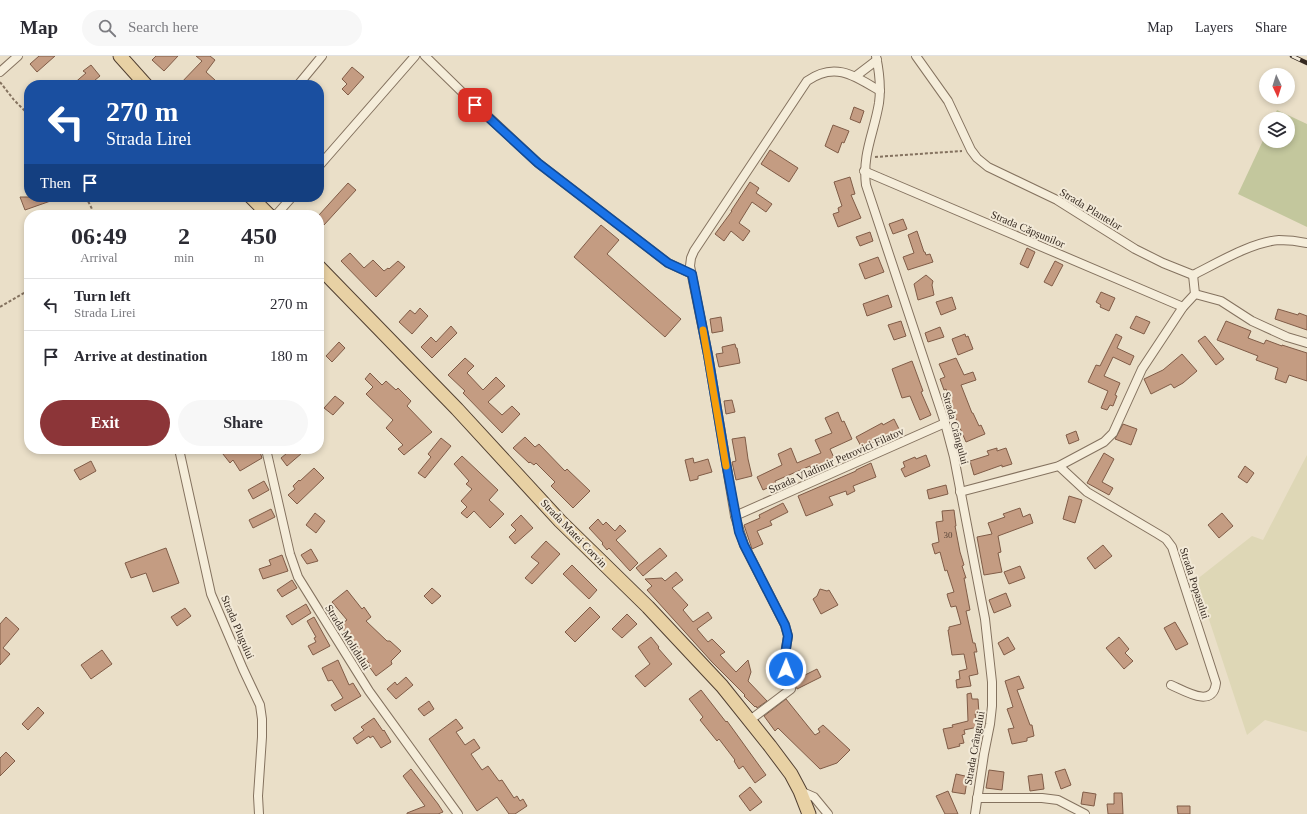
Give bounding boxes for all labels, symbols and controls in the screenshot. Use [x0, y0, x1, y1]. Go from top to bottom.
search box [82, 10, 362, 46]
text: Map [20, 17, 58, 38]
icon: search [96, 17, 118, 39]
text: Search here [128, 19, 198, 35]
text: Map [1147, 20, 1173, 35]
text: Layers [1195, 20, 1233, 35]
text: Share [1255, 20, 1287, 35]
north arrow [1259, 68, 1295, 104]
map controls [1259, 68, 1295, 148]
pin [458, 88, 492, 122]
icon: arrive [464, 94, 486, 116]
icon: left [40, 96, 92, 148]
text: 270 m [106, 96, 178, 127]
button: layers [1259, 112, 1295, 148]
text: Strada Lirei [106, 129, 191, 149]
icon: arrive [79, 172, 101, 194]
text: Then [40, 175, 71, 191]
street label: Strada Plantelor [1058, 186, 1125, 232]
street label: Strada Căpșunilor [989, 208, 1067, 250]
text: 06:49 [71, 223, 127, 249]
text: 2 [178, 223, 190, 249]
text: 450 [241, 223, 277, 249]
text: Arrival [80, 250, 118, 265]
text: min [174, 250, 194, 265]
text: m [254, 250, 264, 265]
text: Turn left [74, 288, 131, 304]
icon: left [40, 294, 62, 316]
text: 270 m [270, 296, 308, 312]
text: Strada Lirei [74, 305, 136, 320]
icon: arrive [40, 346, 62, 368]
text: Arrive at destination [74, 348, 207, 364]
text: 180 m [270, 348, 308, 364]
street label: Strada Crângului [941, 390, 971, 466]
button: Exit [40, 400, 170, 446]
button: Share [178, 400, 308, 446]
street label: Strada Vladimir Petrovici Filatov [767, 424, 906, 495]
street label: Strada Matei Corvin [538, 497, 610, 570]
house number: 30 [944, 530, 953, 540]
street label: Strada Popasului [1178, 546, 1212, 620]
street label: Strada Plugului [219, 593, 257, 661]
street label: Strada Molidului [323, 602, 373, 672]
position arrow [765, 648, 807, 690]
street label: Strada Crângului [962, 710, 986, 786]

